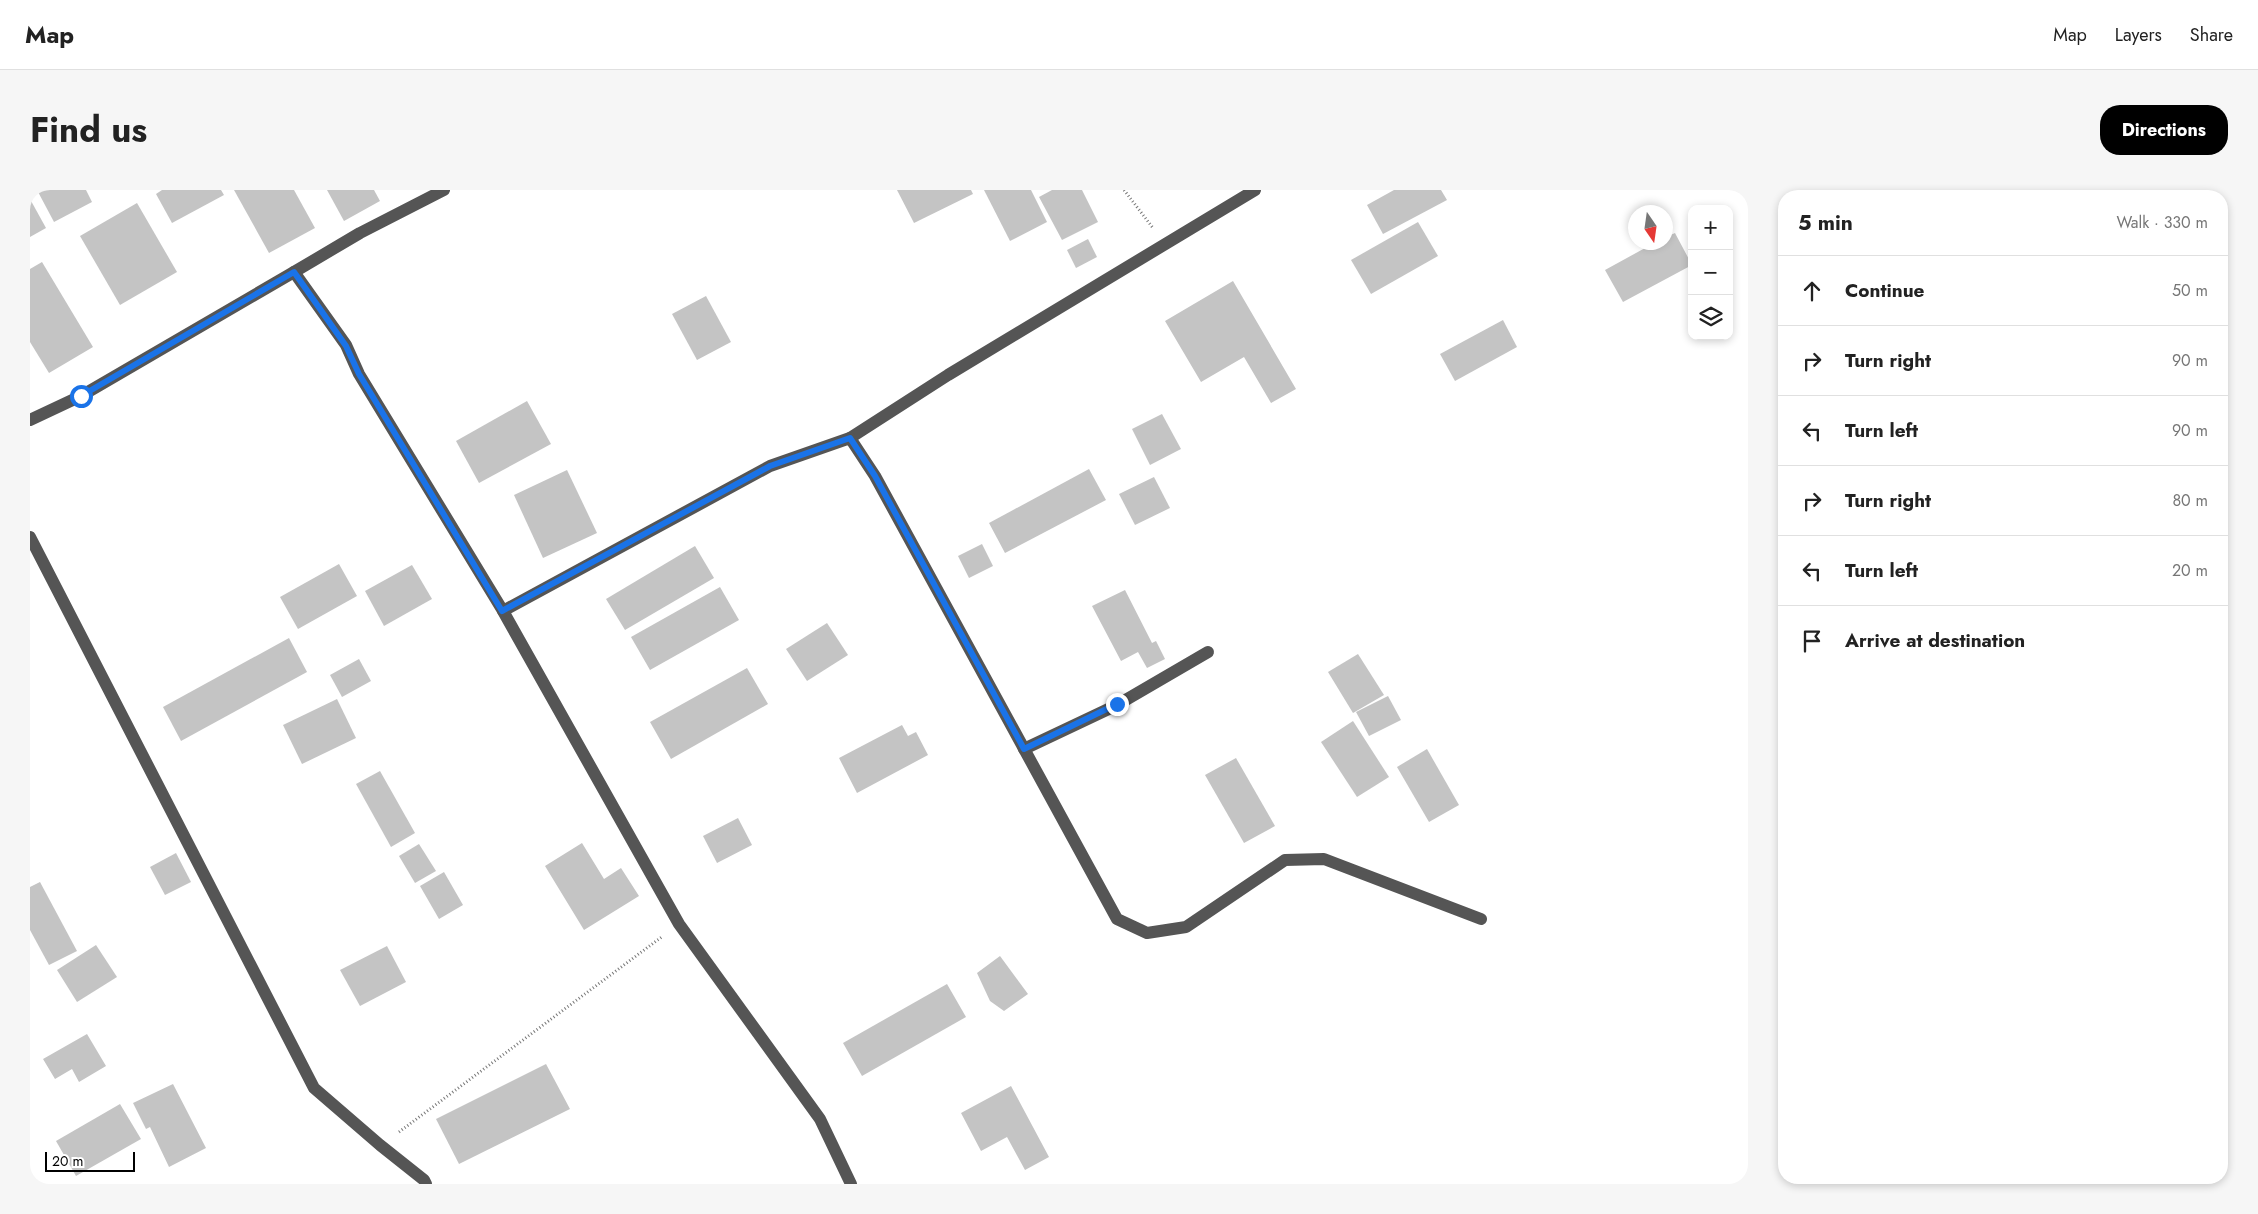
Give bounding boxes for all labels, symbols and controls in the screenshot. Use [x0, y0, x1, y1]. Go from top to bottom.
text: Map [25, 17, 74, 52]
text: Map [2053, 22, 2087, 48]
text: Layers [2115, 22, 2162, 48]
text: Share [2190, 22, 2233, 48]
text: Find us [30, 105, 147, 155]
button: Directions [2100, 105, 2228, 155]
north arrow [1628, 205, 1673, 250]
map controls [1688, 205, 1733, 340]
button: + [1688, 205, 1733, 250]
text: 5 min [1798, 208, 1853, 238]
text: Walk · 330 m [2117, 211, 2208, 234]
button: − [1688, 250, 1733, 295]
icon: ahead [1798, 277, 1826, 305]
text: Continue [1845, 277, 1924, 304]
text: 50 m [2172, 279, 2208, 302]
button: layers [1688, 295, 1733, 340]
icon: right [1798, 347, 1826, 375]
text: Turn right [1845, 347, 1931, 374]
text: 90 m [2172, 349, 2208, 372]
route start [70, 385, 93, 408]
icon: left [1798, 417, 1826, 445]
text: Turn left [1845, 417, 1918, 444]
text: 90 m [2172, 419, 2208, 442]
icon: right [1798, 487, 1826, 515]
text: Turn right [1845, 487, 1931, 514]
text: 80 m [2172, 489, 2208, 512]
icon: left [1798, 557, 1826, 585]
text: Turn left [1845, 557, 1918, 584]
text: 20 m [2172, 559, 2208, 582]
icon: arrive [1798, 627, 1826, 655]
text: Arrive at destination [1845, 627, 2025, 654]
route end [1106, 693, 1129, 716]
scale bar [45, 1149, 135, 1172]
text: 20 m [52, 1151, 84, 1171]

